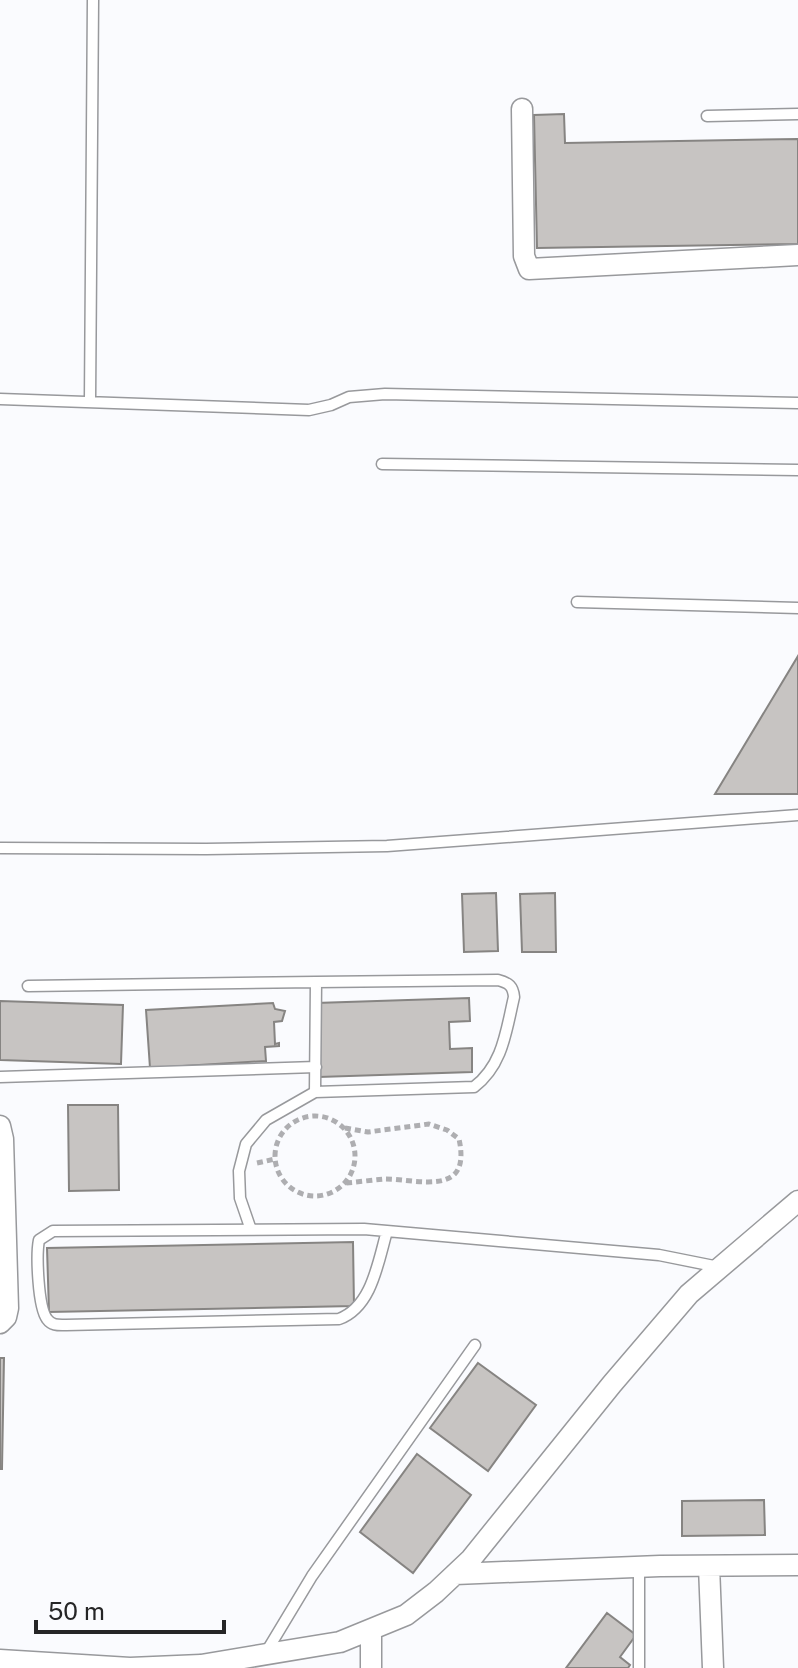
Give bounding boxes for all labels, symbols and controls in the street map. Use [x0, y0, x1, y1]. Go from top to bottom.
scale bar [36, 1584, 224, 1634]
text: 50 m [48, 1597, 105, 1625]

